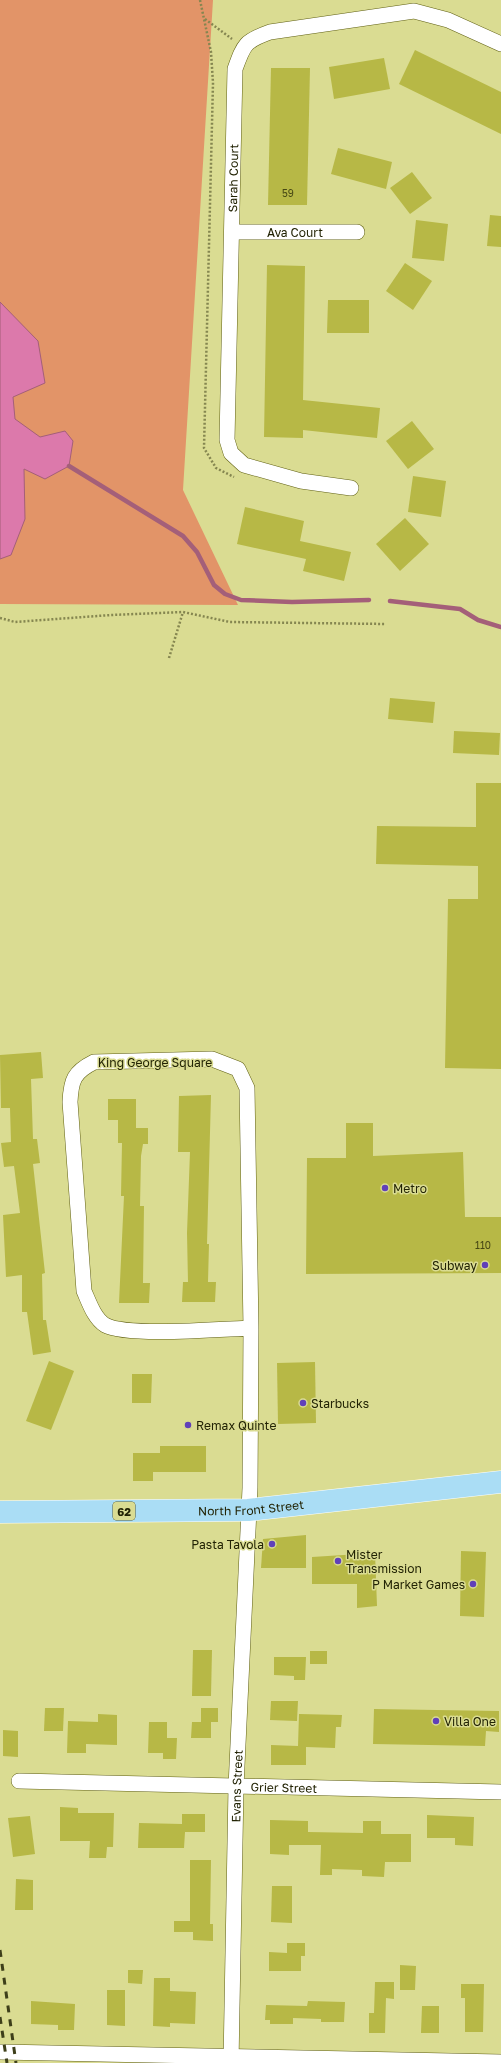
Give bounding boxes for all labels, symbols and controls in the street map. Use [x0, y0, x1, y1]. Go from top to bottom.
street label: Sarah Court [224, 143, 241, 212]
house number: 59 [282, 187, 294, 199]
street label: Ava Court [267, 225, 323, 240]
street label: King George Square [98, 1055, 212, 1070]
place label: Metro [393, 1181, 427, 1196]
marker: Metro [380, 1183, 390, 1193]
house number: 110 [475, 1239, 491, 1251]
place label: Subway [432, 1258, 477, 1273]
marker: Subway [480, 1260, 490, 1270]
place label: Starbucks [311, 1396, 369, 1411]
marker: Starbucks [298, 1398, 308, 1408]
place label: Remax Quinte [196, 1418, 276, 1433]
marker: Remax Quinte [183, 1420, 193, 1430]
street label: North Front Street [198, 1496, 305, 1518]
road number: 62 [113, 1502, 135, 1520]
place label: Pasta Tavola [191, 1537, 264, 1552]
marker: Pasta Tavola [267, 1539, 277, 1549]
place label: Mister Transmission [346, 1547, 422, 1576]
marker: Mister Transmission [333, 1556, 343, 1566]
place label: P Market Games [372, 1577, 465, 1592]
marker: P Market Games [468, 1579, 478, 1589]
place label: Villa One [444, 1714, 496, 1729]
marker: Villa One [431, 1716, 441, 1726]
street label: Evans Street [228, 1749, 245, 1823]
street label: Grier Street [250, 1779, 318, 1795]

